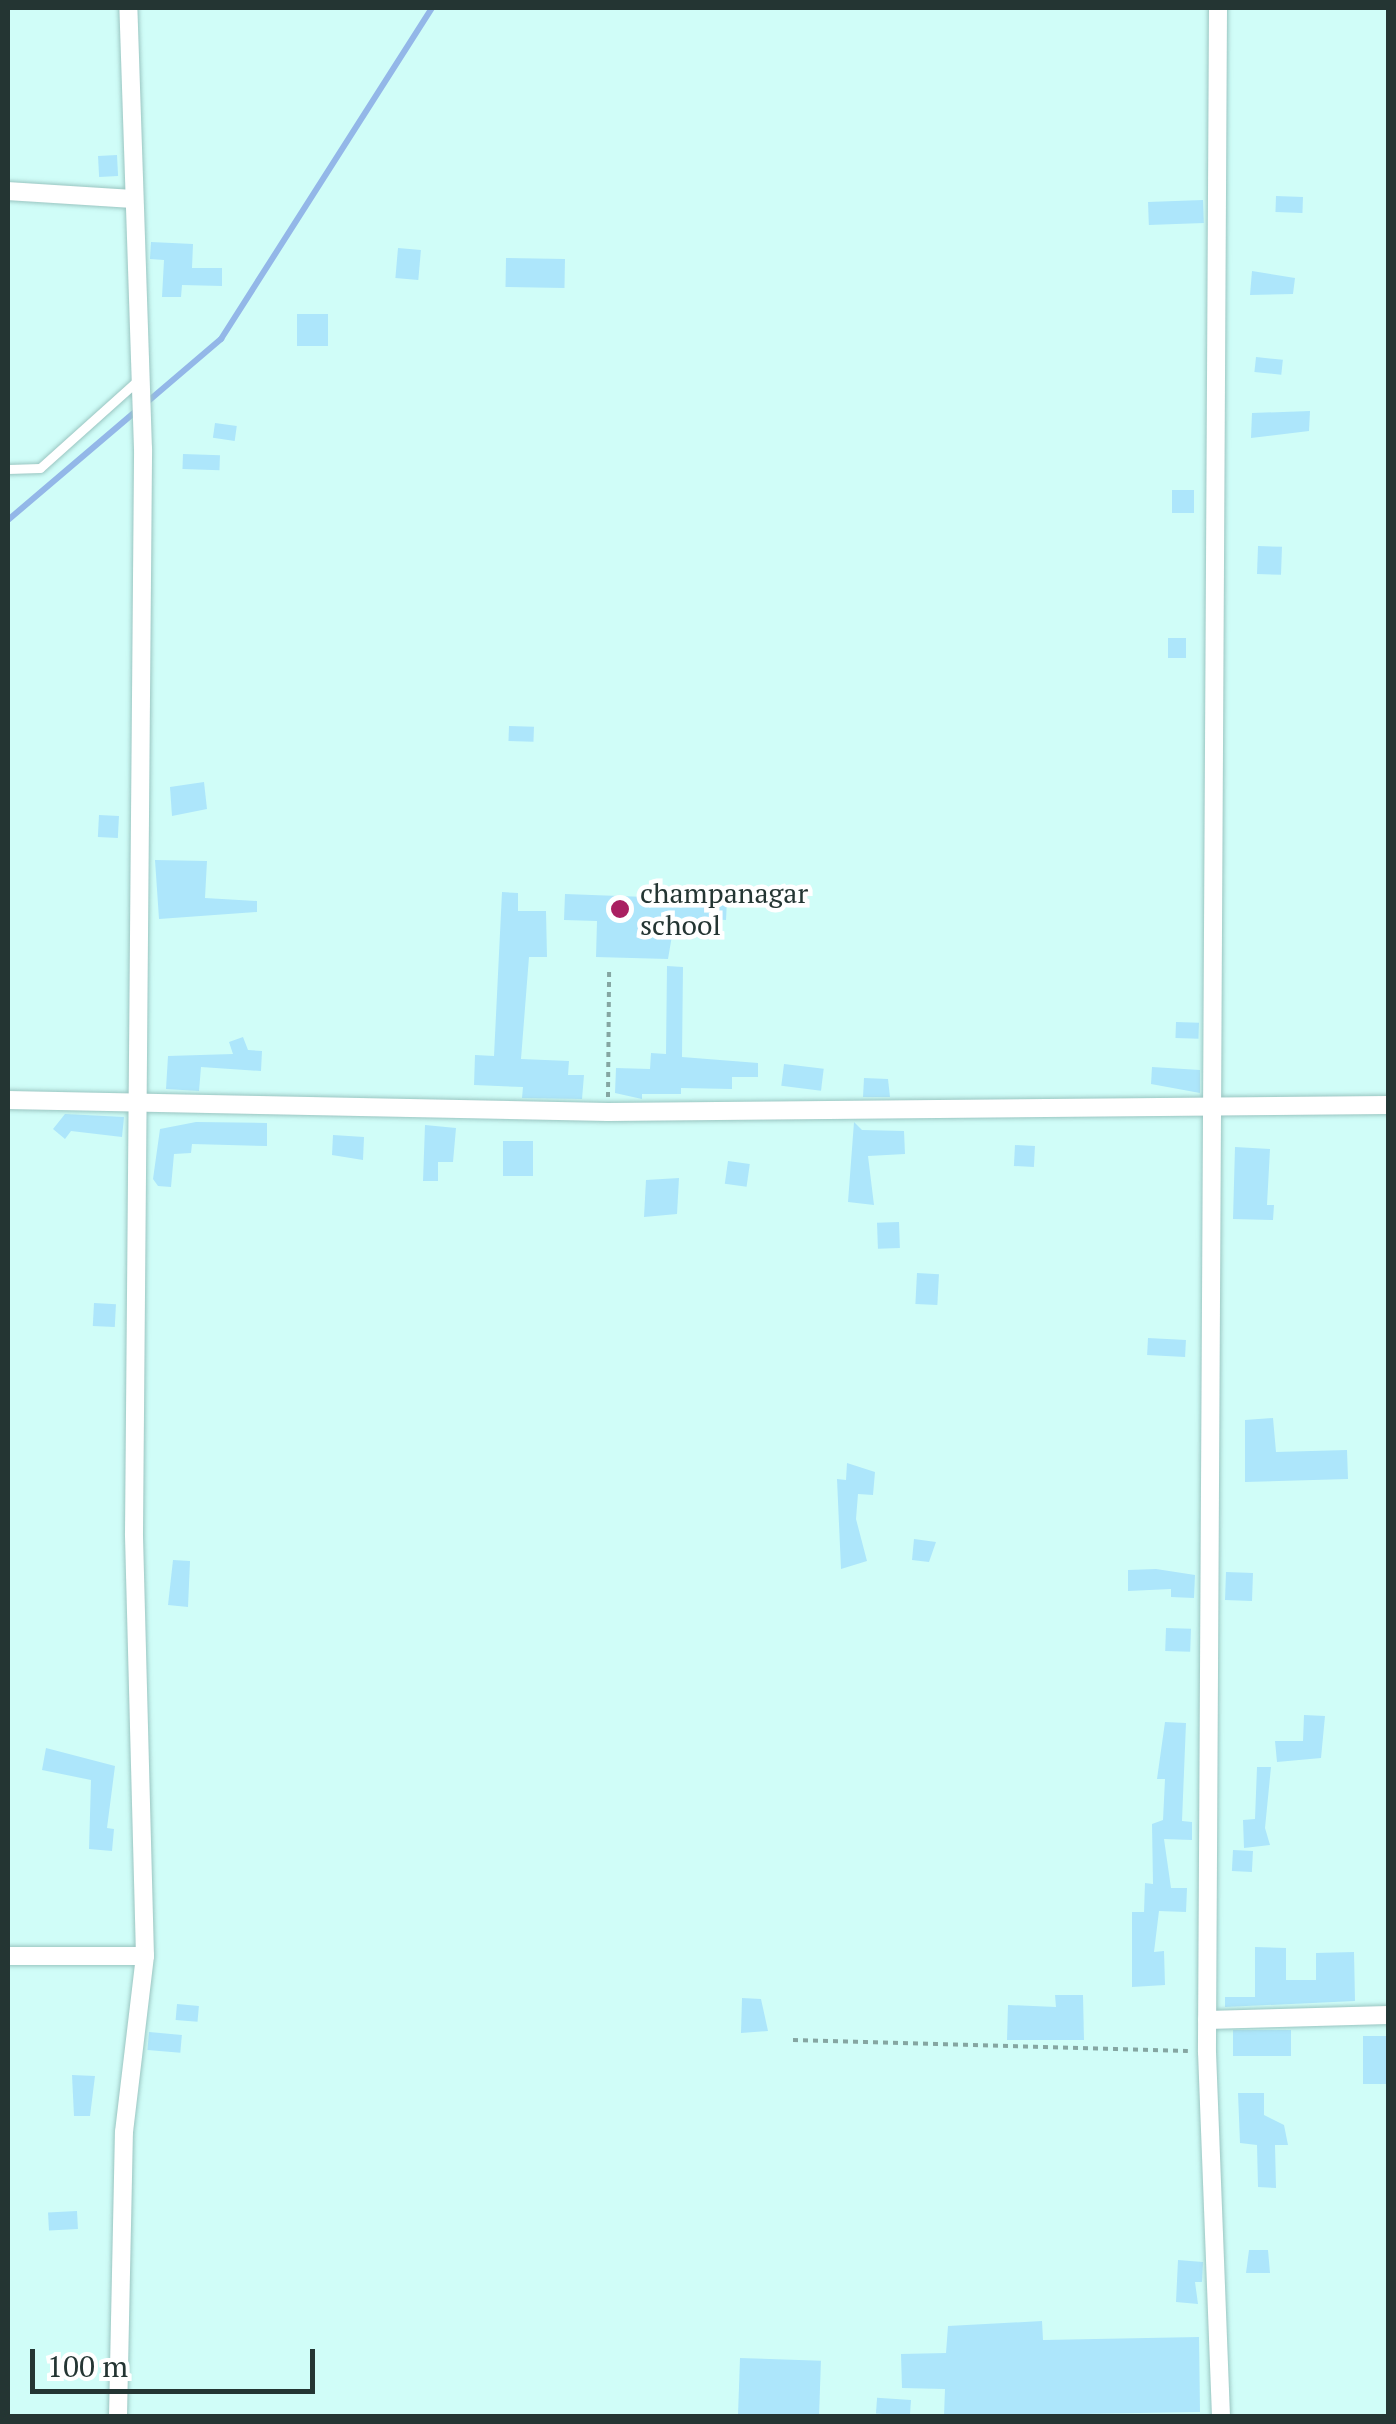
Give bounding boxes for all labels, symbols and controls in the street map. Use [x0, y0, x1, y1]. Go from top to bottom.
place label: champanagar school [640, 876, 808, 942]
marker: champanagar school [609, 898, 631, 920]
scale bar [35, 2329, 320, 2391]
text: 100 m [47, 2346, 128, 2386]

